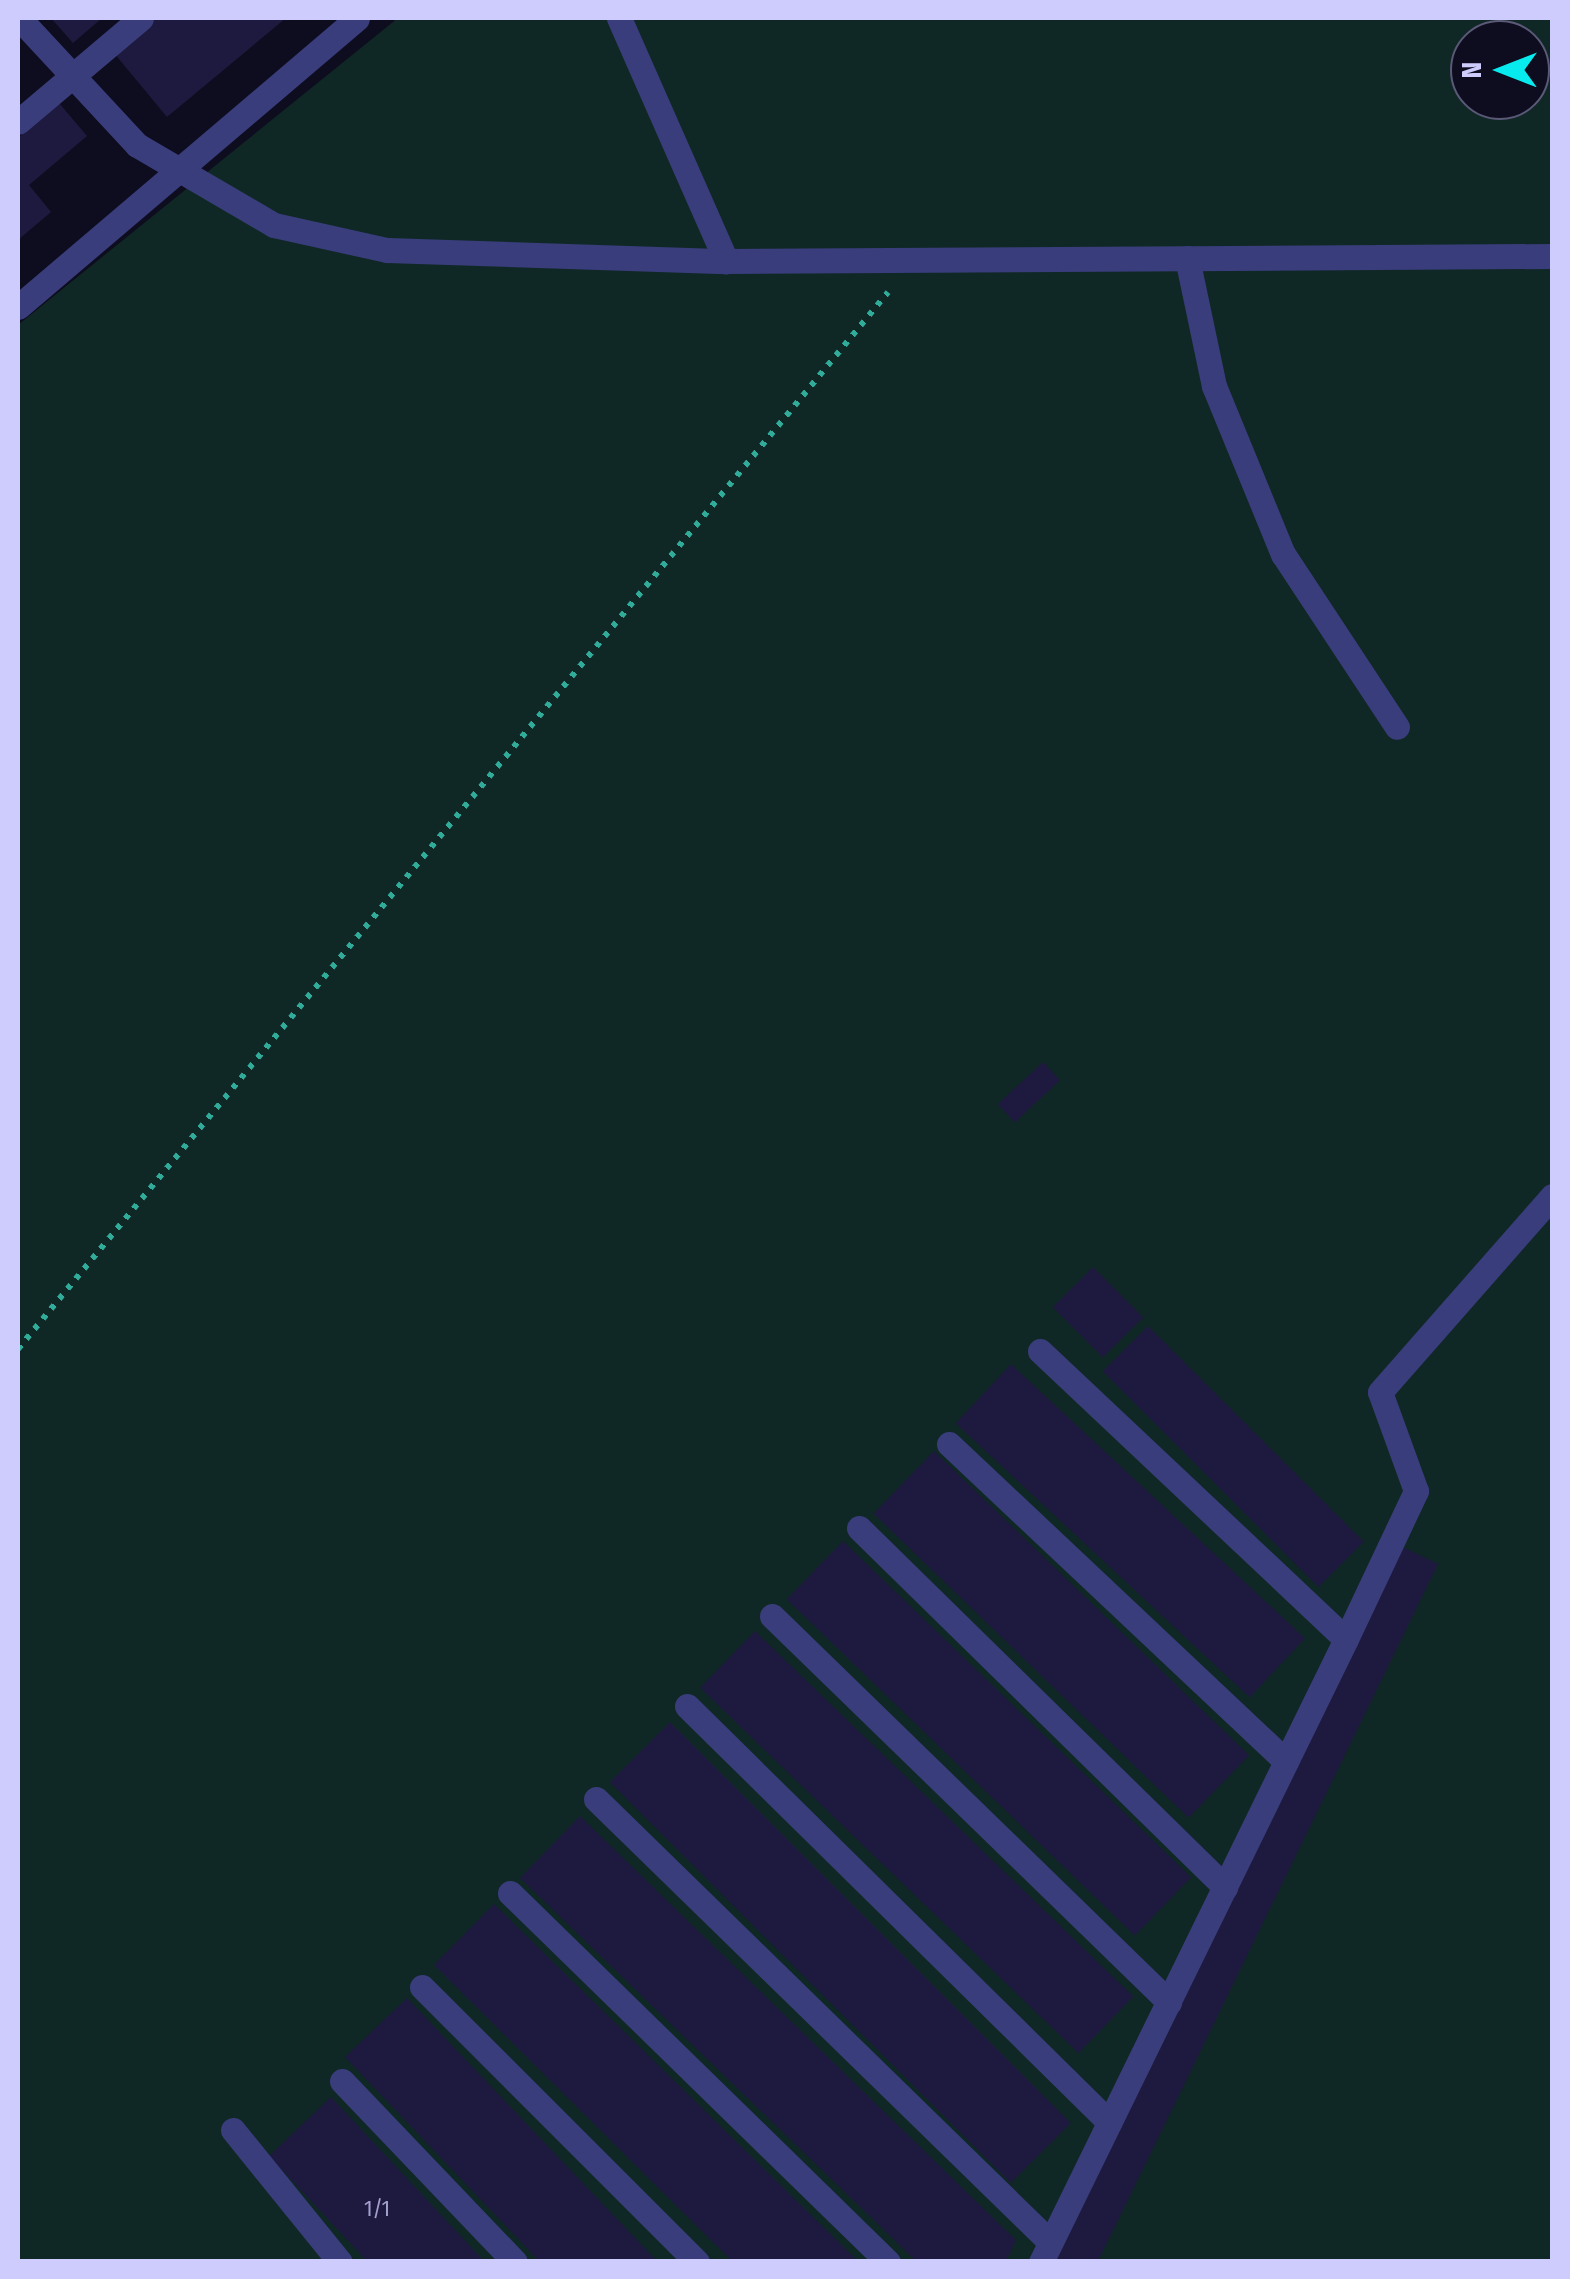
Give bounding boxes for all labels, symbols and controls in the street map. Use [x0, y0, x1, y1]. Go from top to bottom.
north arrow [1450, 20, 1550, 120]
text: N [1455, 62, 1488, 78]
house number: 1/1 [364, 2196, 390, 2222]

